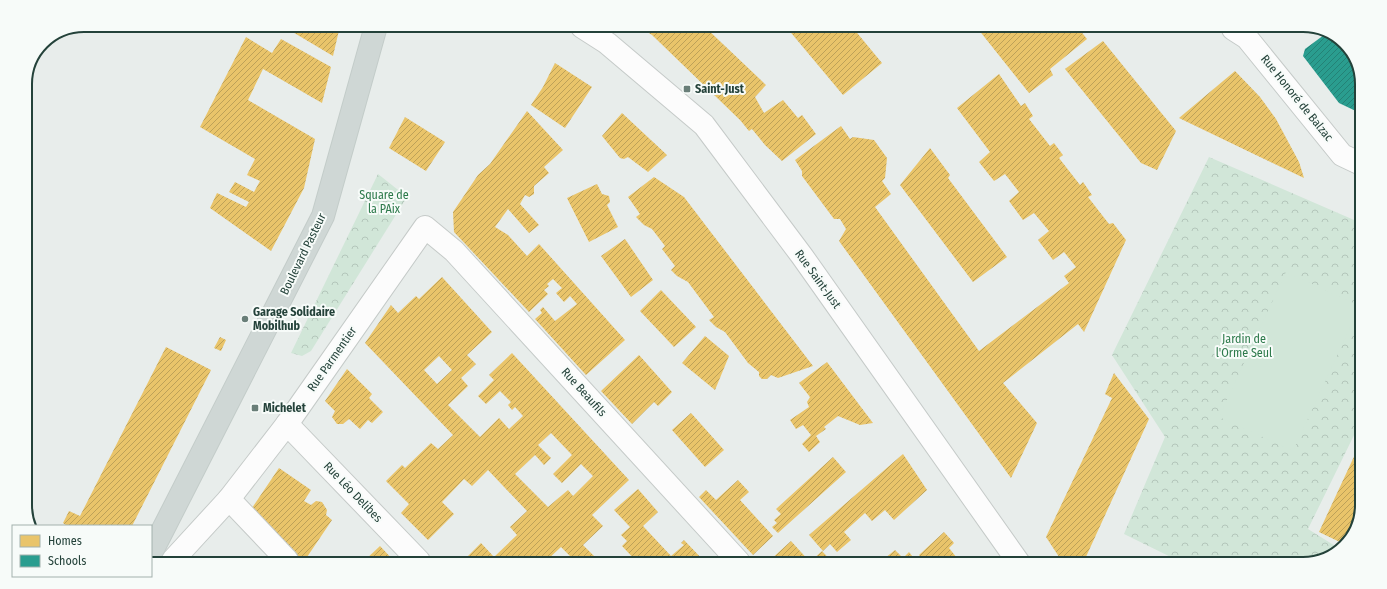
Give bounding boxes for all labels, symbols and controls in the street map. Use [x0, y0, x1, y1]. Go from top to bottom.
street label: Rue Honoré de Balzac [1258, 52, 1336, 144]
place label: Saint-Just [695, 82, 745, 96]
marker: Saint-Just [682, 84, 692, 94]
park label: Square de la PAix [359, 188, 409, 216]
street label: Boulevard Pasteur [277, 210, 329, 297]
street label: Rue Saint-Just [792, 247, 844, 311]
place label: Garage Solidaire Mobilhub [253, 305, 335, 333]
marker: Garage Solidaire Mobilhub [240, 314, 250, 324]
street label: Rue Parmentier [305, 323, 360, 394]
park label: Jardin de l'Orme Seul [1216, 332, 1272, 360]
street label: Rue Beaufils [558, 365, 610, 419]
place label: Michelet [263, 401, 307, 415]
marker: Michelet [250, 403, 260, 413]
street label: Rue Léo Delibes [321, 459, 385, 525]
legend [12, 525, 152, 577]
text: Homes [48, 534, 82, 548]
text: Schools [48, 554, 86, 568]

